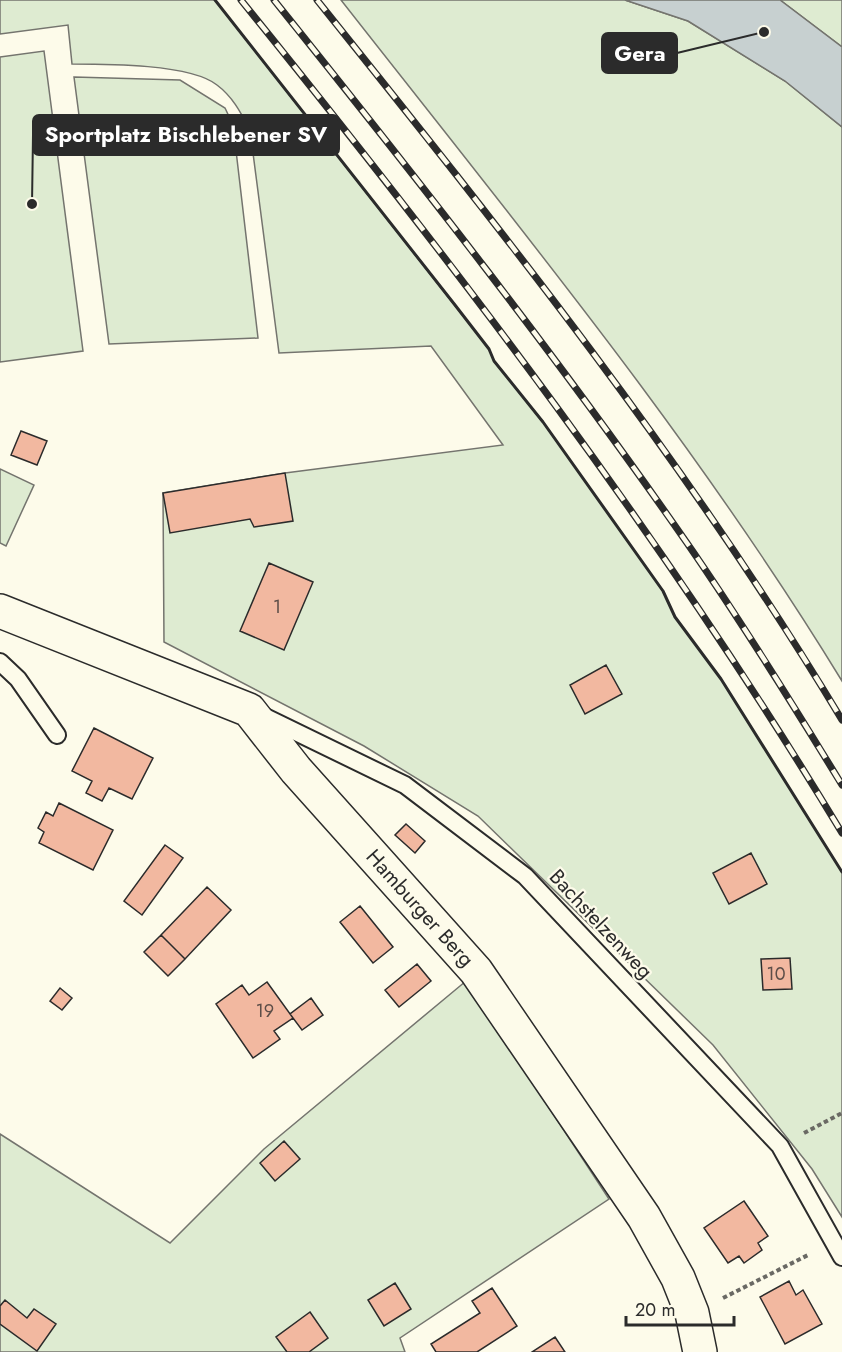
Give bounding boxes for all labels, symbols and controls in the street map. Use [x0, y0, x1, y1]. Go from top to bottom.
callout: Gera [602, 33, 677, 73]
text: Gera [614, 37, 666, 69]
callout: Sportplatz Bischlebener SV [33, 115, 339, 155]
text: Sportplatz Bischlebener SV [45, 118, 328, 150]
house number: 1 [273, 594, 281, 620]
street label: Hamburger Berg [359, 843, 481, 973]
street label: Bachstelzenweg [542, 863, 660, 985]
house number: 10 [767, 961, 786, 987]
house number: 19 [256, 998, 274, 1024]
scale bar [626, 1289, 734, 1327]
text: 20 m [635, 1297, 675, 1323]

